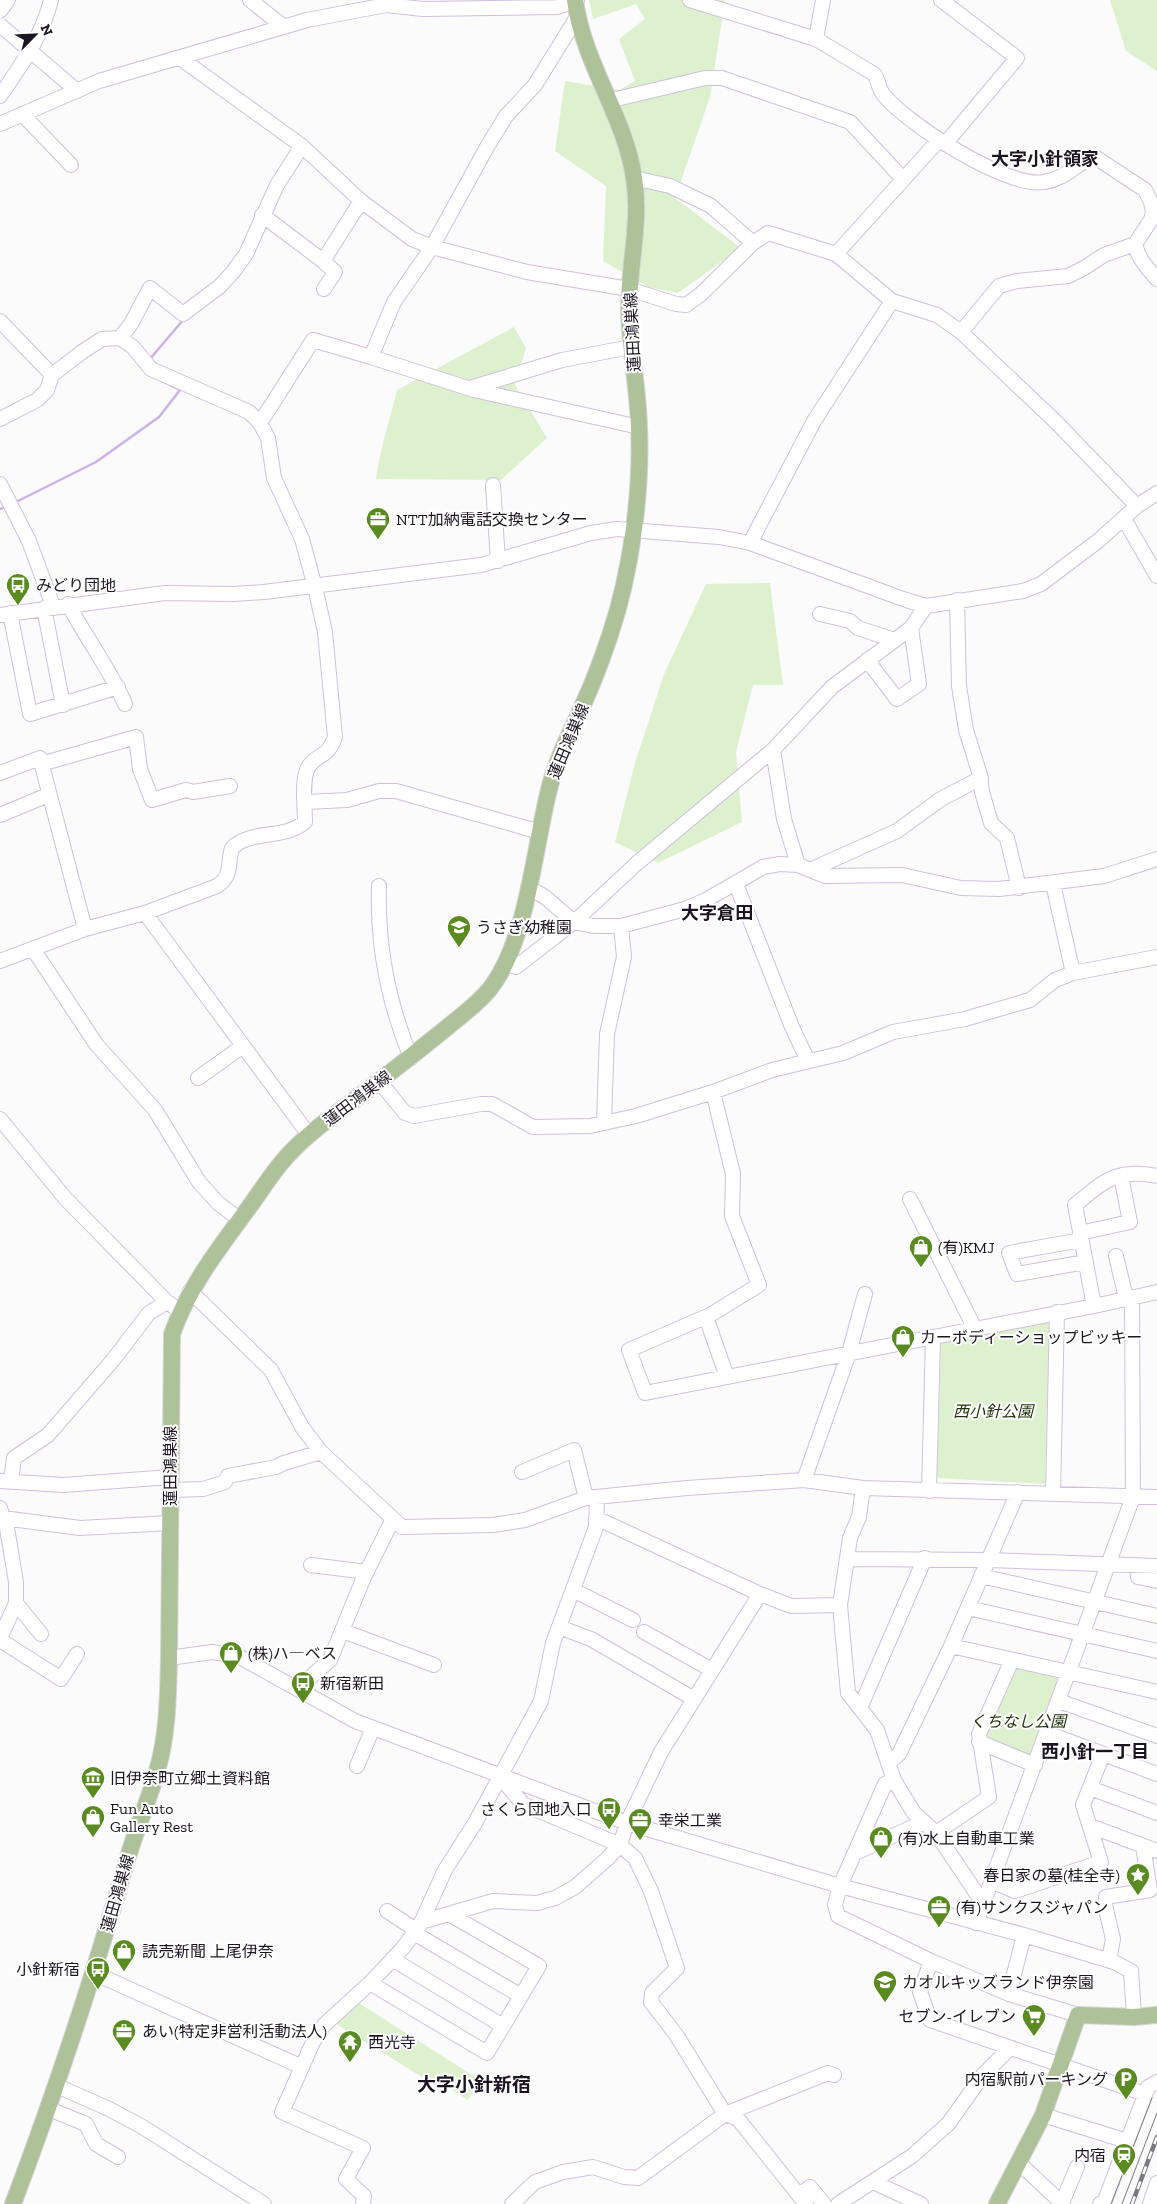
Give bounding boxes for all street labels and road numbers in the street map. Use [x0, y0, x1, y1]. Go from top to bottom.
street label: 蓮田鴻巣線 [621, 292, 644, 372]
street label: 蓮田鴻巣線 [544, 701, 593, 782]
street label: 蓮田鴻巣線 [320, 1067, 395, 1130]
street label: 蓮田鴻巣線 [161, 1426, 180, 1506]
street label: 蓮田鴻巣線 [97, 1852, 138, 1934]

